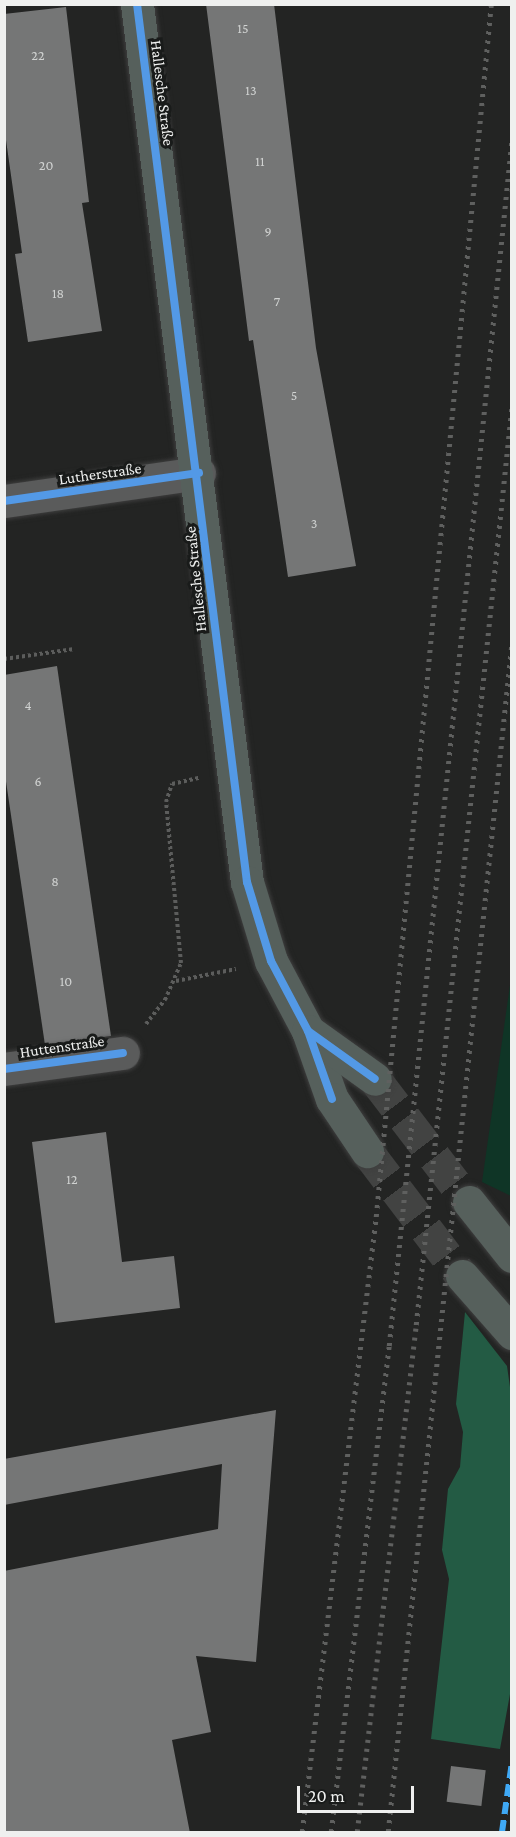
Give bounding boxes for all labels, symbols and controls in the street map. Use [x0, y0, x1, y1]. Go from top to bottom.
house number: 15 [237, 20, 249, 36]
street label: Hallesche Straße [146, 39, 178, 147]
house number: 22 [31, 47, 45, 63]
house number: 13 [245, 82, 257, 98]
house number: 11 [255, 153, 265, 169]
house number: 20 [39, 157, 53, 173]
house number: 9 [264, 223, 272, 239]
house number: 18 [52, 285, 64, 301]
house number: 7 [274, 293, 280, 309]
house number: 5 [291, 387, 297, 403]
street label: Lutherstraße [57, 459, 143, 489]
house number: 3 [311, 515, 317, 531]
street label: Hallesche Straße [181, 525, 211, 633]
house number: 4 [24, 697, 32, 713]
house number: 6 [34, 773, 42, 789]
house number: 8 [51, 873, 59, 889]
house number: 10 [60, 973, 72, 989]
street label: Huttenstraße [18, 1032, 106, 1062]
house number: 12 [66, 1171, 78, 1187]
scale bar [300, 1774, 417, 1812]
text: 20 m [308, 1786, 345, 1806]

